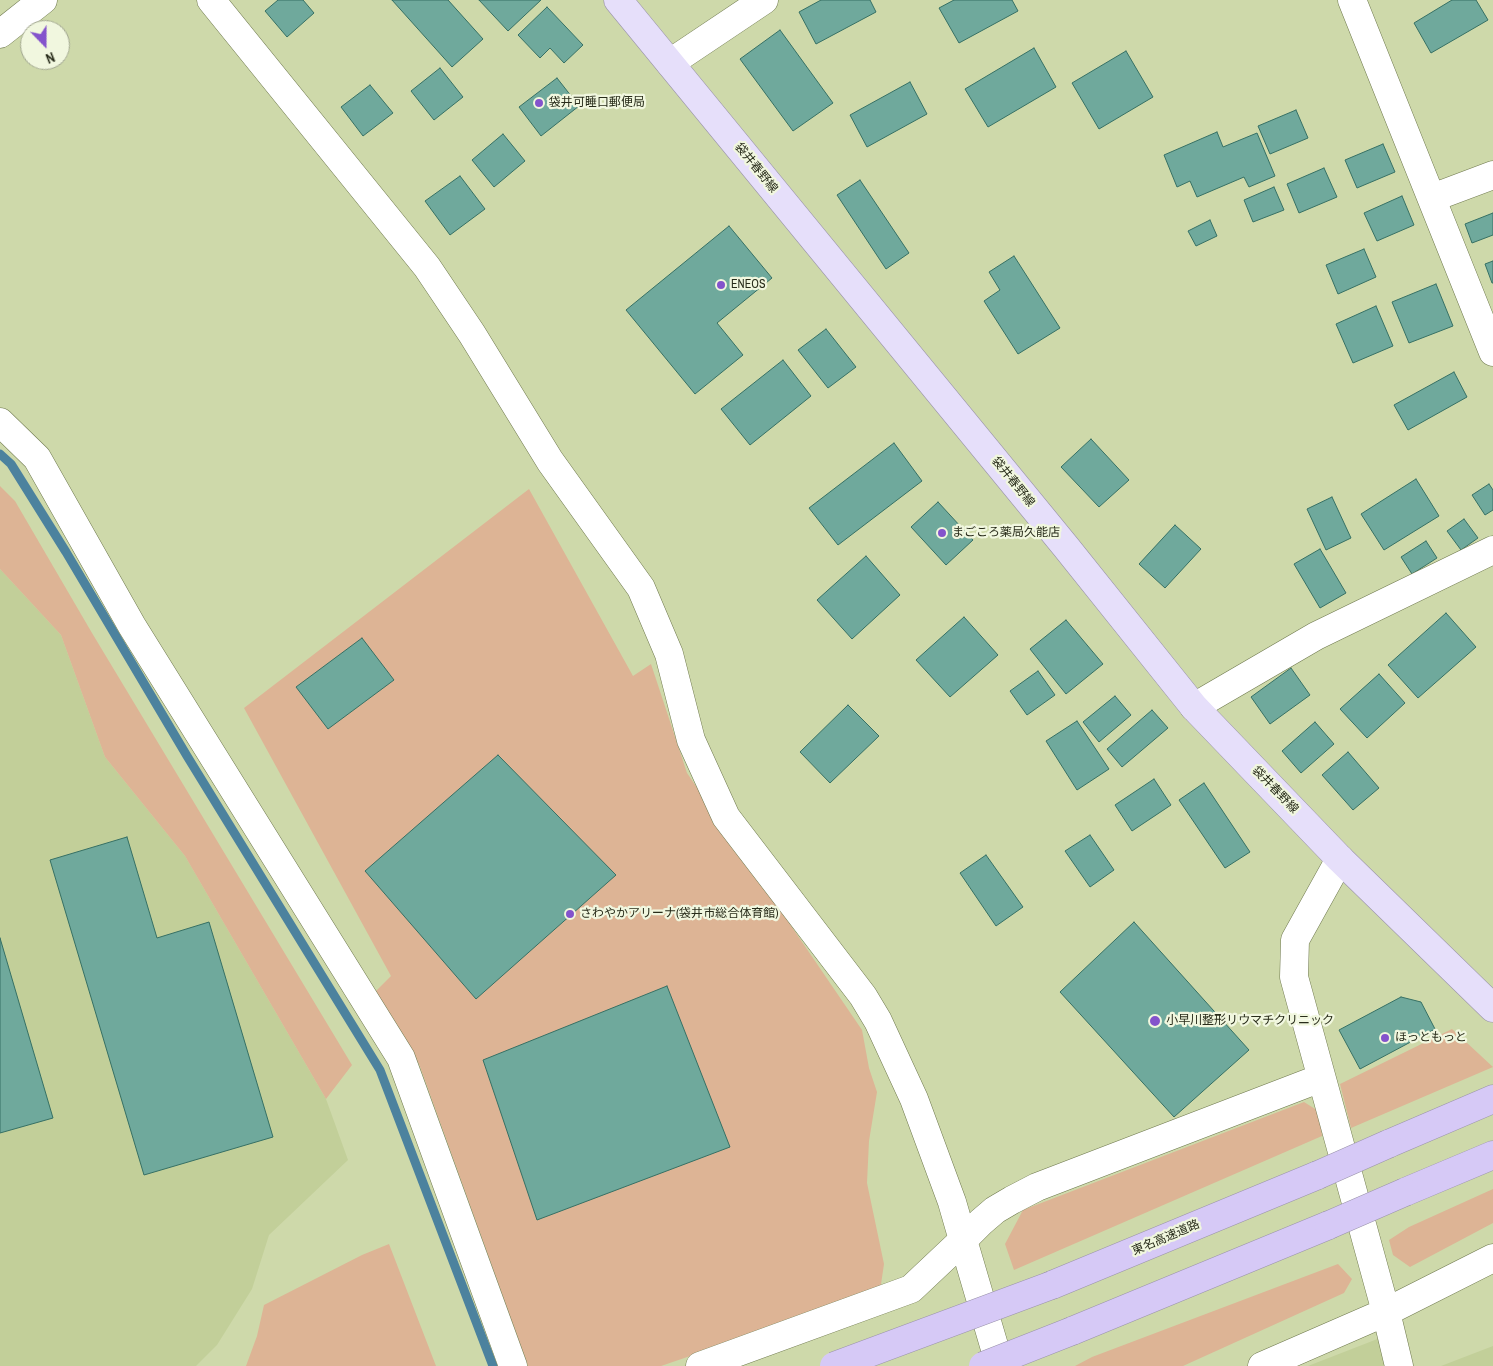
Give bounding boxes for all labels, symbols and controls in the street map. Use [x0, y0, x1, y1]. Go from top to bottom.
north arrow [20, 20, 70, 70]
text: N [43, 48, 57, 68]
place label: 袋井可睡口郵便局 [549, 96, 645, 110]
marker: 袋井可睡口郵便局 [533, 97, 545, 109]
street label: 袋井春野線 [732, 140, 780, 196]
place label: ENEOS [731, 278, 765, 292]
marker: ENEOS [715, 279, 727, 291]
street label: 袋井春野線 [989, 454, 1037, 510]
place label: まごころ薬局久能店 [952, 526, 1060, 540]
marker: まごころ薬局久能店 [936, 527, 948, 539]
street label: 袋井春野線 [1249, 763, 1301, 817]
place label: さわやかアリーナ(袋井市総合体育館) [580, 907, 779, 921]
marker: さわやかアリーナ(袋井市総合体育館) [564, 908, 576, 920]
marker: 小早川整形リウマチクリニック [1148, 1014, 1162, 1028]
place label: 小早川整形リウマチクリニック [1166, 1014, 1334, 1028]
place label: ほっともっと [1395, 1031, 1467, 1045]
marker: ほっともっと [1379, 1032, 1391, 1044]
street label: 東名高速道路 [1130, 1217, 1202, 1259]

